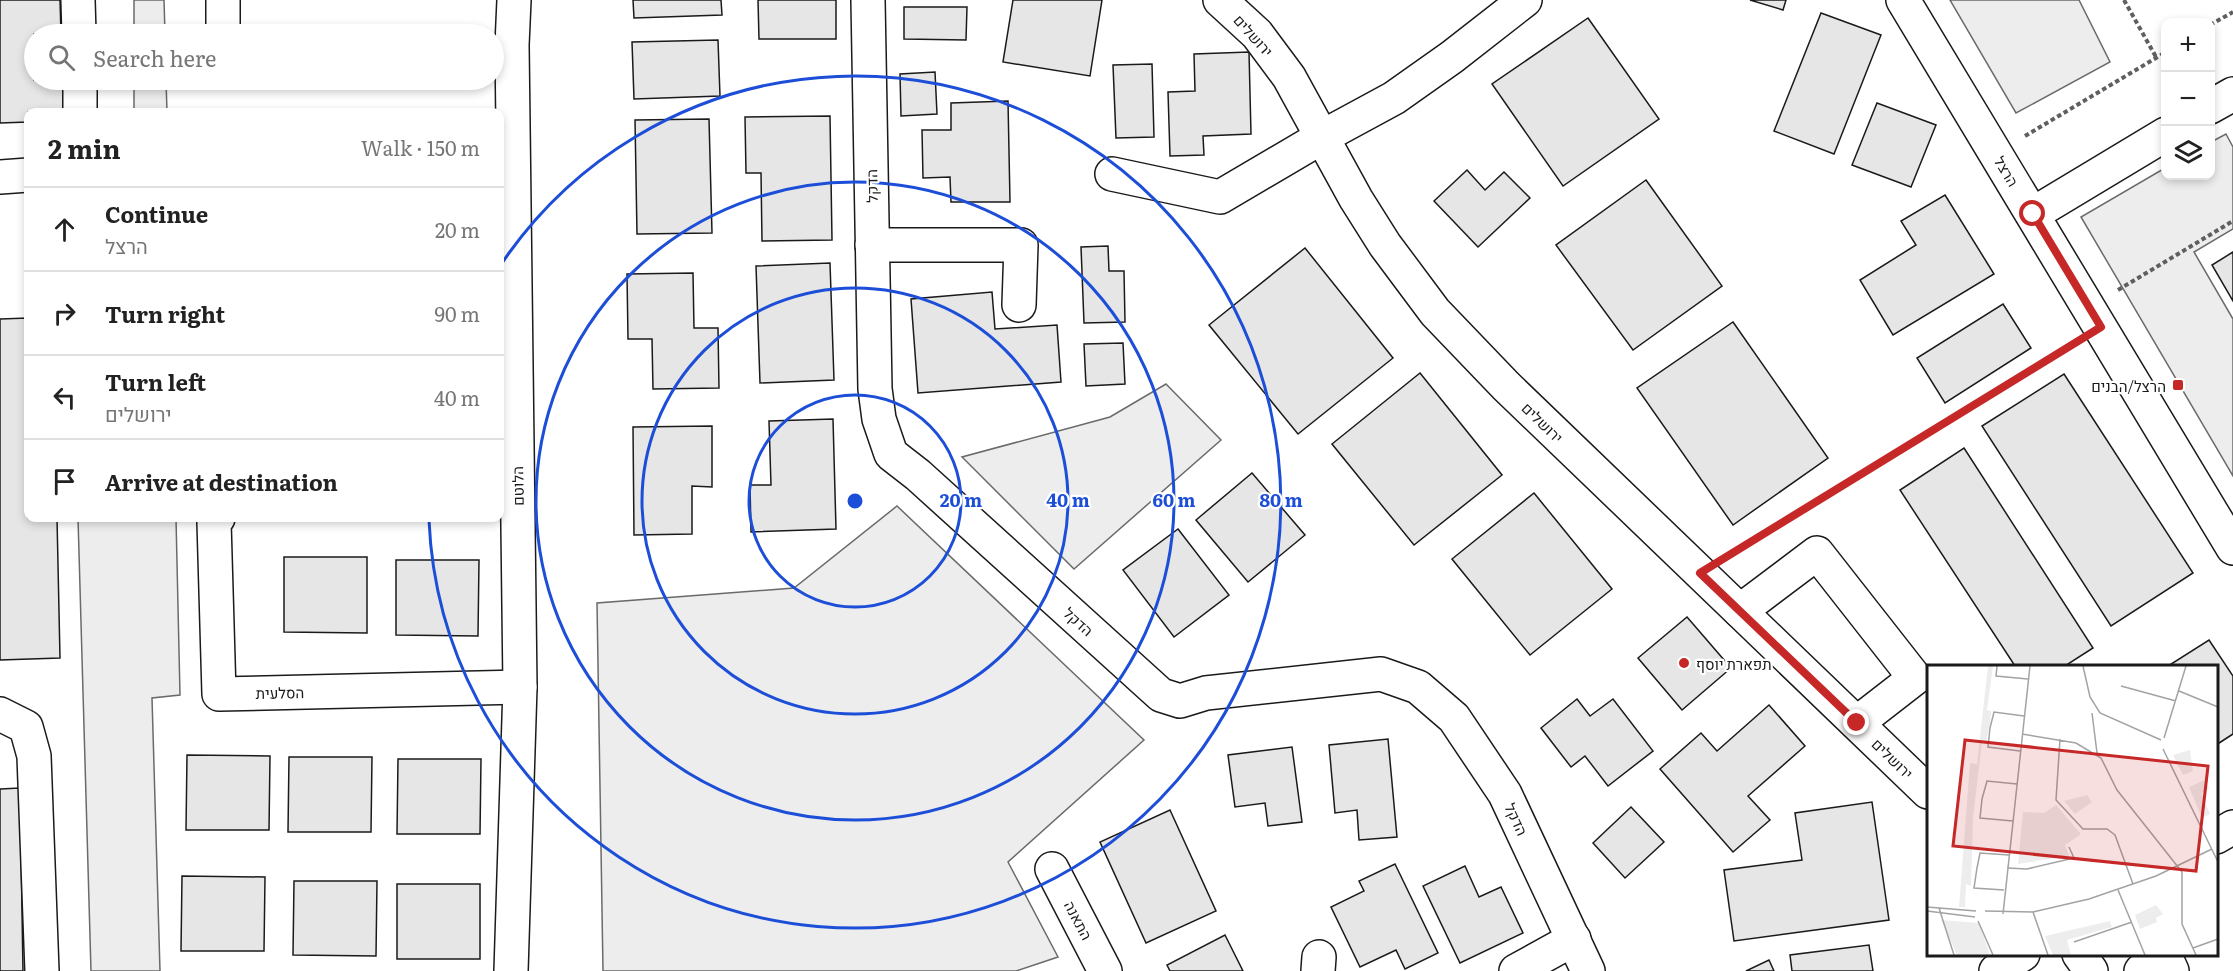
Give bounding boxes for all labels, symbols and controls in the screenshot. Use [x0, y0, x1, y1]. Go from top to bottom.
street label: ירושלים [1229, 9, 1279, 61]
map controls [2161, 18, 2215, 180]
button: + [2161, 18, 2215, 72]
search box [24, 24, 504, 90]
icon: search [45, 41, 78, 74]
text: Search here [93, 41, 216, 74]
button: − [2161, 72, 2215, 126]
button: layers [2161, 126, 2215, 180]
text: 2 min [48, 128, 121, 167]
text: Walk · 150 m [361, 132, 480, 162]
street label: הרצל [1989, 151, 2025, 191]
street label: הדקל [859, 169, 883, 203]
text: Continue [105, 197, 208, 230]
route start [2019, 200, 2045, 226]
icon: ahead [48, 213, 81, 246]
text: 20 m [435, 214, 480, 244]
text: הרצל [105, 230, 148, 260]
icon: right [48, 297, 81, 330]
text: Turn right [105, 297, 225, 330]
text: 90 m [435, 298, 480, 328]
text: Turn left [105, 365, 206, 398]
place label: הרצל/הבנים [2091, 374, 2166, 397]
marker: הרצל/הבנים [2171, 378, 2185, 392]
icon: left [48, 381, 81, 414]
text: 40 m [434, 382, 480, 412]
street label: ירושלים [1517, 396, 1569, 448]
text: ירושלים [105, 398, 172, 428]
icon: arrive [48, 465, 81, 498]
text: Arrive at destination [105, 465, 338, 498]
street label: הלוטם [505, 466, 529, 506]
text: 20 m [940, 486, 982, 513]
text: 40 m [1046, 486, 1090, 513]
text: 60 m [1152, 486, 1196, 513]
text: 80 m [1259, 486, 1303, 513]
centre of rings [845, 491, 865, 511]
street label: הדקל [1059, 601, 1099, 641]
place label: תפארת יוסף [1696, 652, 1772, 675]
marker: תפארת יוסף [1677, 656, 1691, 670]
inset map [1927, 665, 2218, 956]
street label: הסלעית [255, 680, 305, 704]
route end [1843, 709, 1869, 735]
street label: ירושלים [1867, 732, 1919, 784]
street label: הדקל [1499, 799, 1535, 839]
street label: התאנה [1059, 896, 1099, 944]

